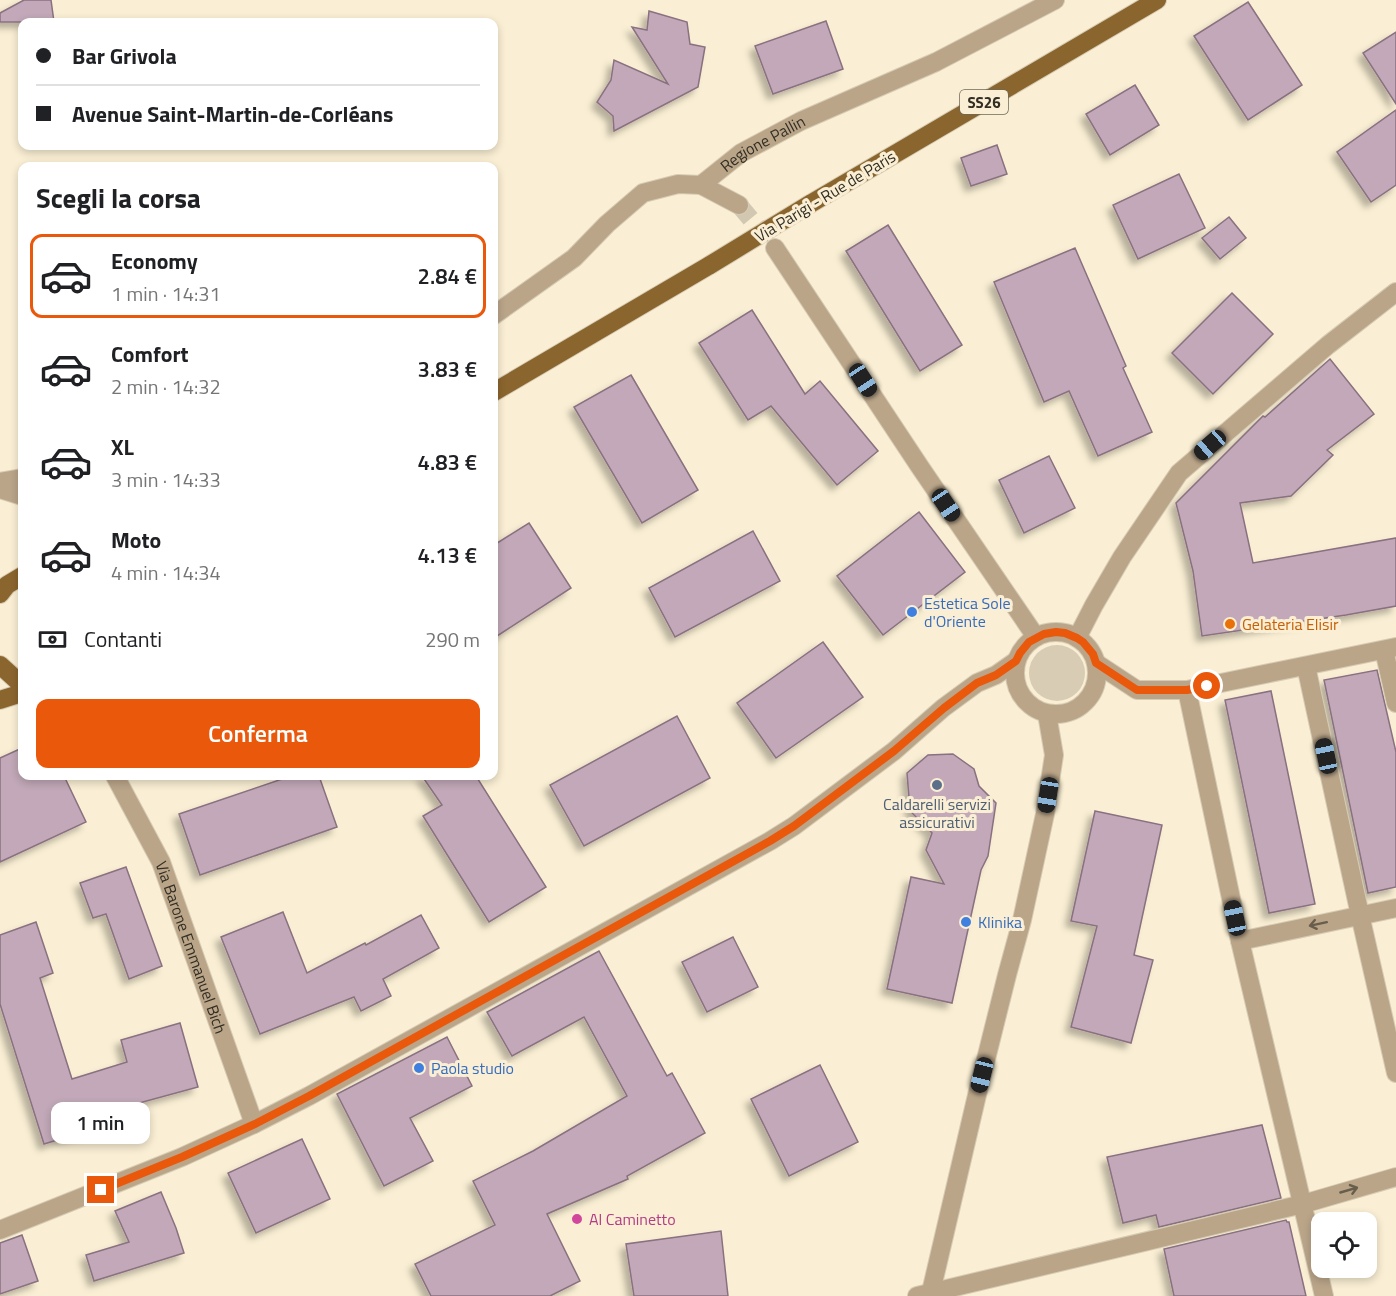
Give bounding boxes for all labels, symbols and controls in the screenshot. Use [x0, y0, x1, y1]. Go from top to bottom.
text: Bar Grivola [72, 39, 177, 73]
road number: SS26 [960, 90, 1008, 114]
text: Avenue Saint-Martin-de-Corléans [72, 97, 393, 131]
street label: Regione Pallin [715, 109, 809, 177]
street label: Via Parigi - Rue de Paris [750, 144, 900, 248]
text: Scegli la corsa [36, 177, 201, 218]
text: Economy [111, 244, 198, 278]
icon: car [39, 249, 93, 303]
text: 2.84 € [418, 259, 477, 293]
text: 1 min · 14:31 [111, 278, 221, 309]
text: Comfort [111, 337, 189, 371]
icon: car [39, 342, 93, 396]
text: 3.83 € [418, 352, 477, 386]
car [846, 360, 880, 400]
text: 2 min · 14:32 [111, 371, 221, 402]
car [1191, 426, 1229, 464]
text: XL [111, 430, 134, 464]
icon: car [39, 435, 93, 489]
text: 4.83 € [418, 445, 477, 479]
text: 3 min · 14:33 [111, 464, 221, 495]
car [928, 485, 964, 525]
text: Moto [111, 523, 161, 557]
icon: car [39, 528, 93, 582]
text: 4.13 € [418, 538, 477, 572]
text: 4 min · 14:34 [111, 557, 221, 588]
place label: Estetica Sole d'Oriente [924, 591, 1010, 633]
marker: Estetica Sole d'Oriente [905, 605, 919, 619]
place label: Gelateria Elisir [1242, 612, 1339, 636]
marker: Gelateria Elisir [1223, 617, 1237, 631]
text: Contanti [84, 622, 162, 656]
icon: cash [36, 623, 69, 656]
text: 290 m [425, 624, 480, 655]
route start [1193, 672, 1220, 699]
button: Conferma [36, 699, 480, 768]
car [1313, 737, 1339, 775]
car [1036, 776, 1060, 814]
marker: Caldarelli servizi assicurativi [930, 778, 944, 792]
place label: Caldarelli servizi assicurativi [883, 792, 991, 834]
street label: Via Barone Emmanuel Bich [150, 858, 233, 1037]
car [1222, 899, 1248, 937]
place label: Klinika [978, 910, 1022, 934]
marker: Klinika [959, 915, 973, 929]
one-way arrow [1309, 919, 1328, 931]
car [969, 1055, 995, 1095]
place label: Paola studio [431, 1056, 514, 1080]
marker: Paola studio [412, 1061, 426, 1075]
callout: 1 min [51, 1103, 150, 1145]
text: 1 min [76, 1107, 125, 1138]
route end [87, 1176, 114, 1203]
one-way arrow [1339, 1184, 1358, 1195]
place label: Al Caminetto [589, 1207, 676, 1231]
marker: Al Caminetto [570, 1212, 584, 1226]
map controls [1311, 1212, 1377, 1278]
button: locate [1311, 1212, 1377, 1278]

